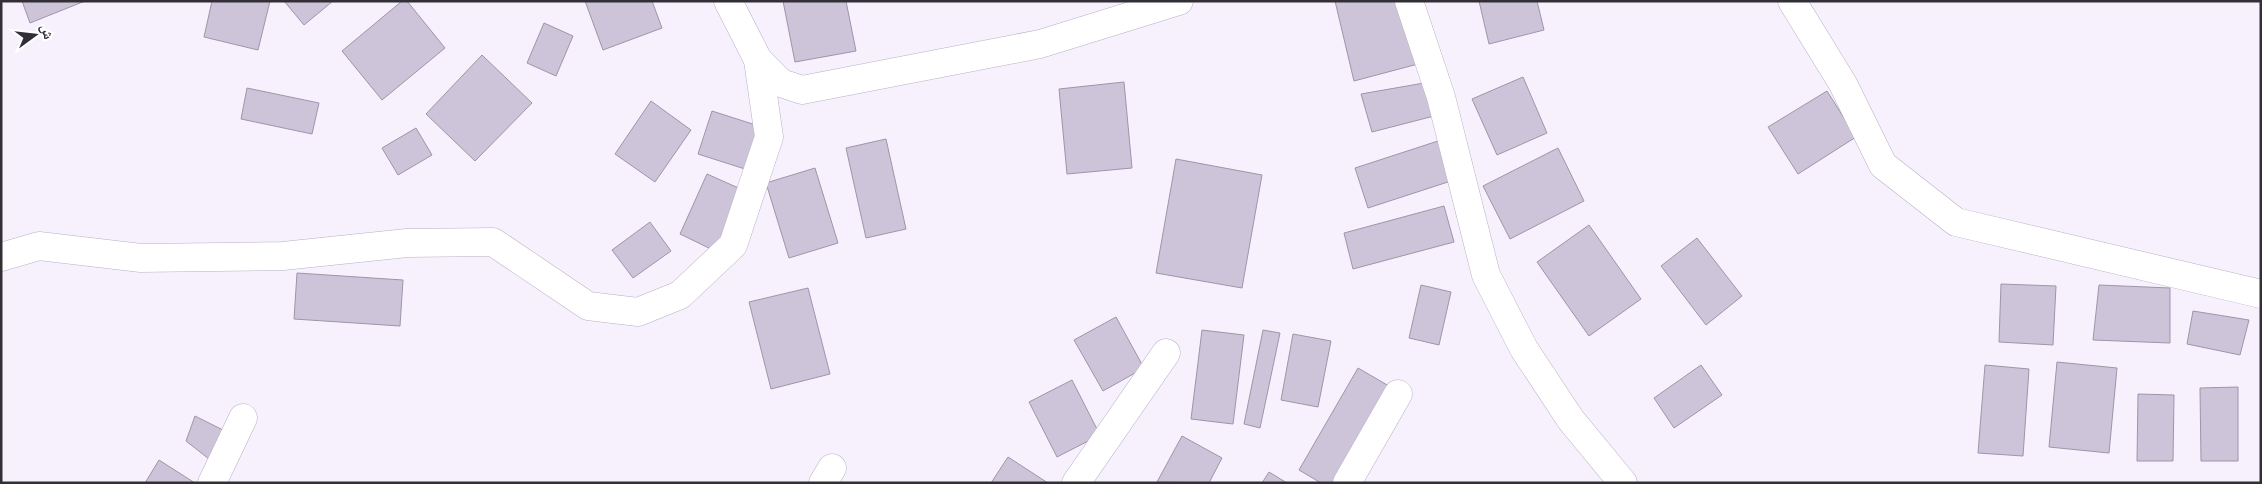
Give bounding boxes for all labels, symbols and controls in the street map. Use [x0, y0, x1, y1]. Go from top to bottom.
north arrow [10, 10, 60, 60]
text: ش [37, 22, 59, 41]

